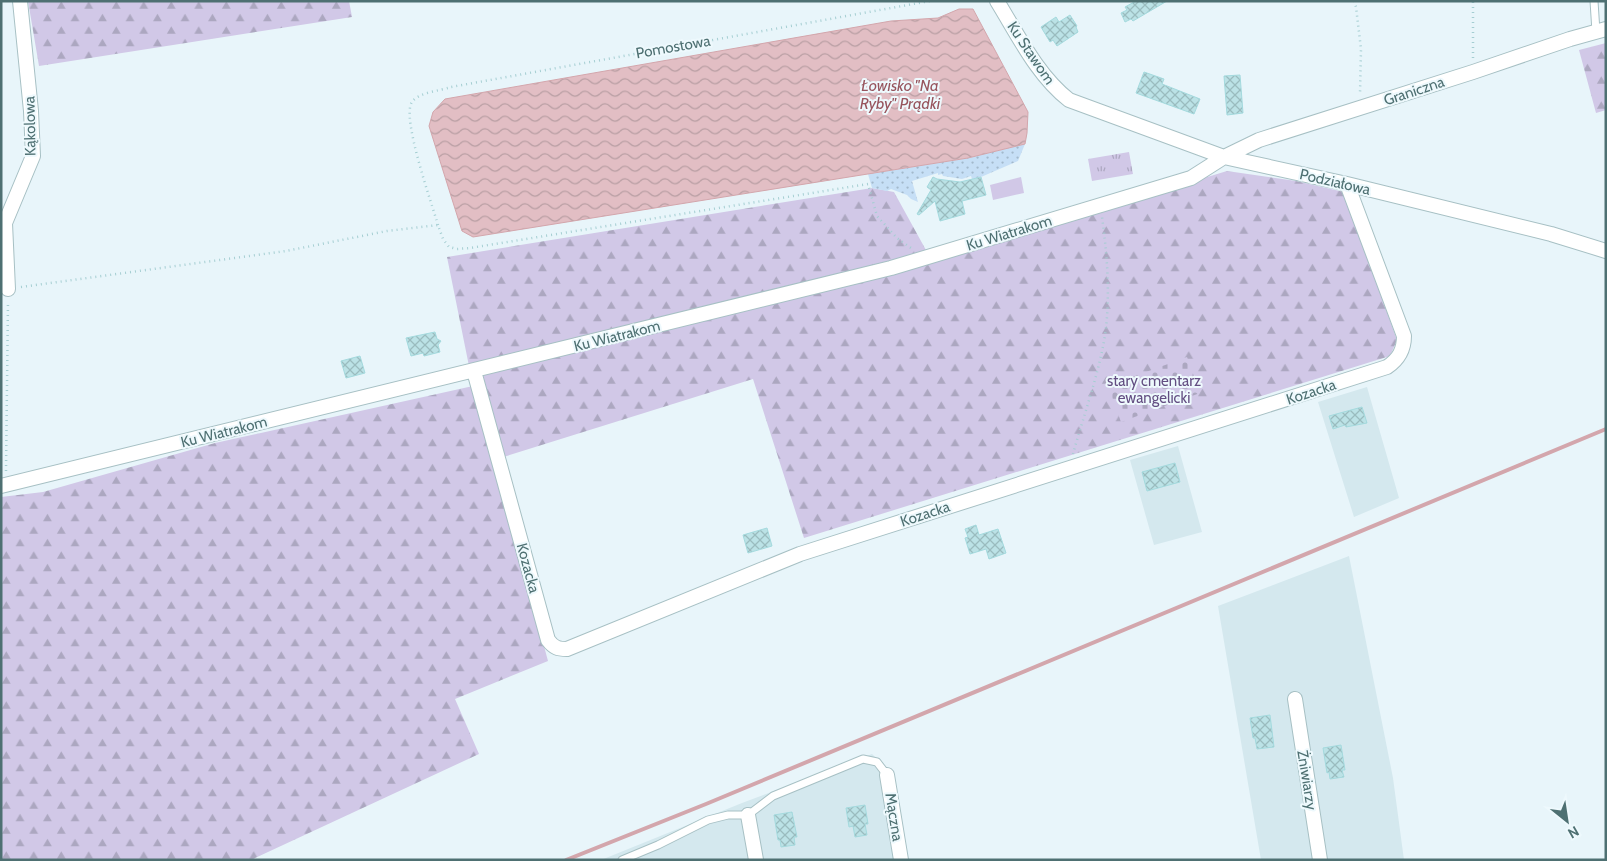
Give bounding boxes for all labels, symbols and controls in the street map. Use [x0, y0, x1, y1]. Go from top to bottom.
street label: Ku Stawom [1003, 18, 1059, 88]
street label: Pomostowa [634, 31, 712, 62]
street label: Graniczna [1381, 72, 1447, 109]
water label: Łowisko "Na Ryby" Prądki [860, 76, 941, 113]
street label: Kąkolowa [20, 95, 40, 156]
street label: Podziałowa [1298, 165, 1373, 199]
street label: Ku Wiatrakom [964, 211, 1054, 255]
street label: Ku Wiatrakom [572, 317, 662, 355]
park label: stary cmentarz ewangelicki [1107, 372, 1201, 407]
street label: Kozacka [1284, 375, 1339, 408]
street label: Ku Wiatrakom [179, 413, 269, 451]
street label: Kozacka [898, 497, 953, 530]
street label: Kozacka [513, 541, 544, 596]
street label: Żniwiarzy [1293, 749, 1322, 812]
street label: Mączna [881, 791, 907, 843]
north arrow [1542, 796, 1592, 846]
text: N [1565, 822, 1582, 843]

